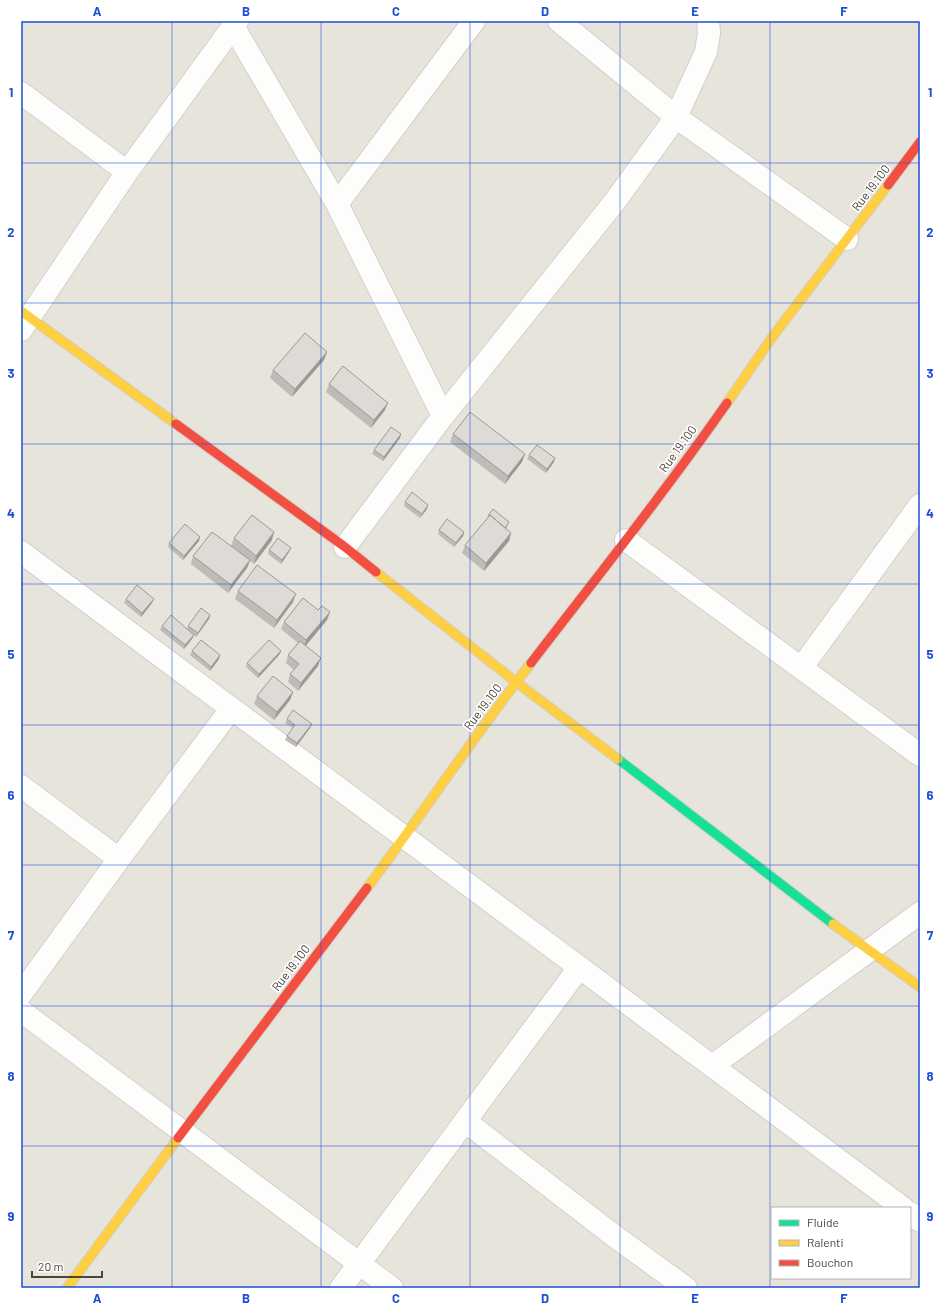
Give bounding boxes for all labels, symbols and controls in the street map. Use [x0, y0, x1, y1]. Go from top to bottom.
text: A [93, 3, 102, 19]
text: B [242, 3, 250, 19]
text: C [392, 3, 400, 19]
text: D [541, 3, 549, 19]
text: E [691, 3, 699, 19]
text: F [840, 3, 848, 19]
text: 1 [9, 84, 13, 100]
text: 1 [928, 84, 932, 100]
street label: Rue 19.100 [848, 162, 892, 213]
text: 2 [7, 224, 15, 240]
text: 2 [926, 224, 934, 240]
text: 3 [7, 365, 15, 381]
text: 3 [926, 365, 934, 381]
street label: Rue 19.100 [656, 422, 699, 474]
text: 4 [7, 505, 15, 521]
text: 4 [926, 505, 934, 521]
text: 5 [7, 646, 15, 662]
text: 5 [926, 646, 934, 662]
street label: Rue 19.100 [460, 681, 504, 732]
text: 6 [8, 787, 15, 803]
text: 6 [927, 787, 934, 803]
text: 7 [8, 927, 15, 943]
text: 7 [927, 927, 934, 943]
street label: Rue 19.100 [268, 942, 312, 993]
text: 8 [7, 1068, 15, 1084]
text: 8 [926, 1068, 934, 1084]
legend [771, 1207, 911, 1279]
text: 9 [8, 1208, 15, 1224]
text: 9 [927, 1208, 934, 1224]
text: Fluide [807, 1215, 839, 1229]
text: Ralenti [807, 1235, 844, 1249]
scale bar [32, 1253, 102, 1279]
text: Bouchon [807, 1255, 853, 1269]
text: 20 m [38, 1259, 64, 1273]
text: A [93, 1290, 102, 1306]
text: B [242, 1290, 250, 1306]
text: C [392, 1290, 400, 1306]
text: D [541, 1290, 549, 1306]
text: E [691, 1290, 699, 1306]
text: F [840, 1290, 848, 1306]

